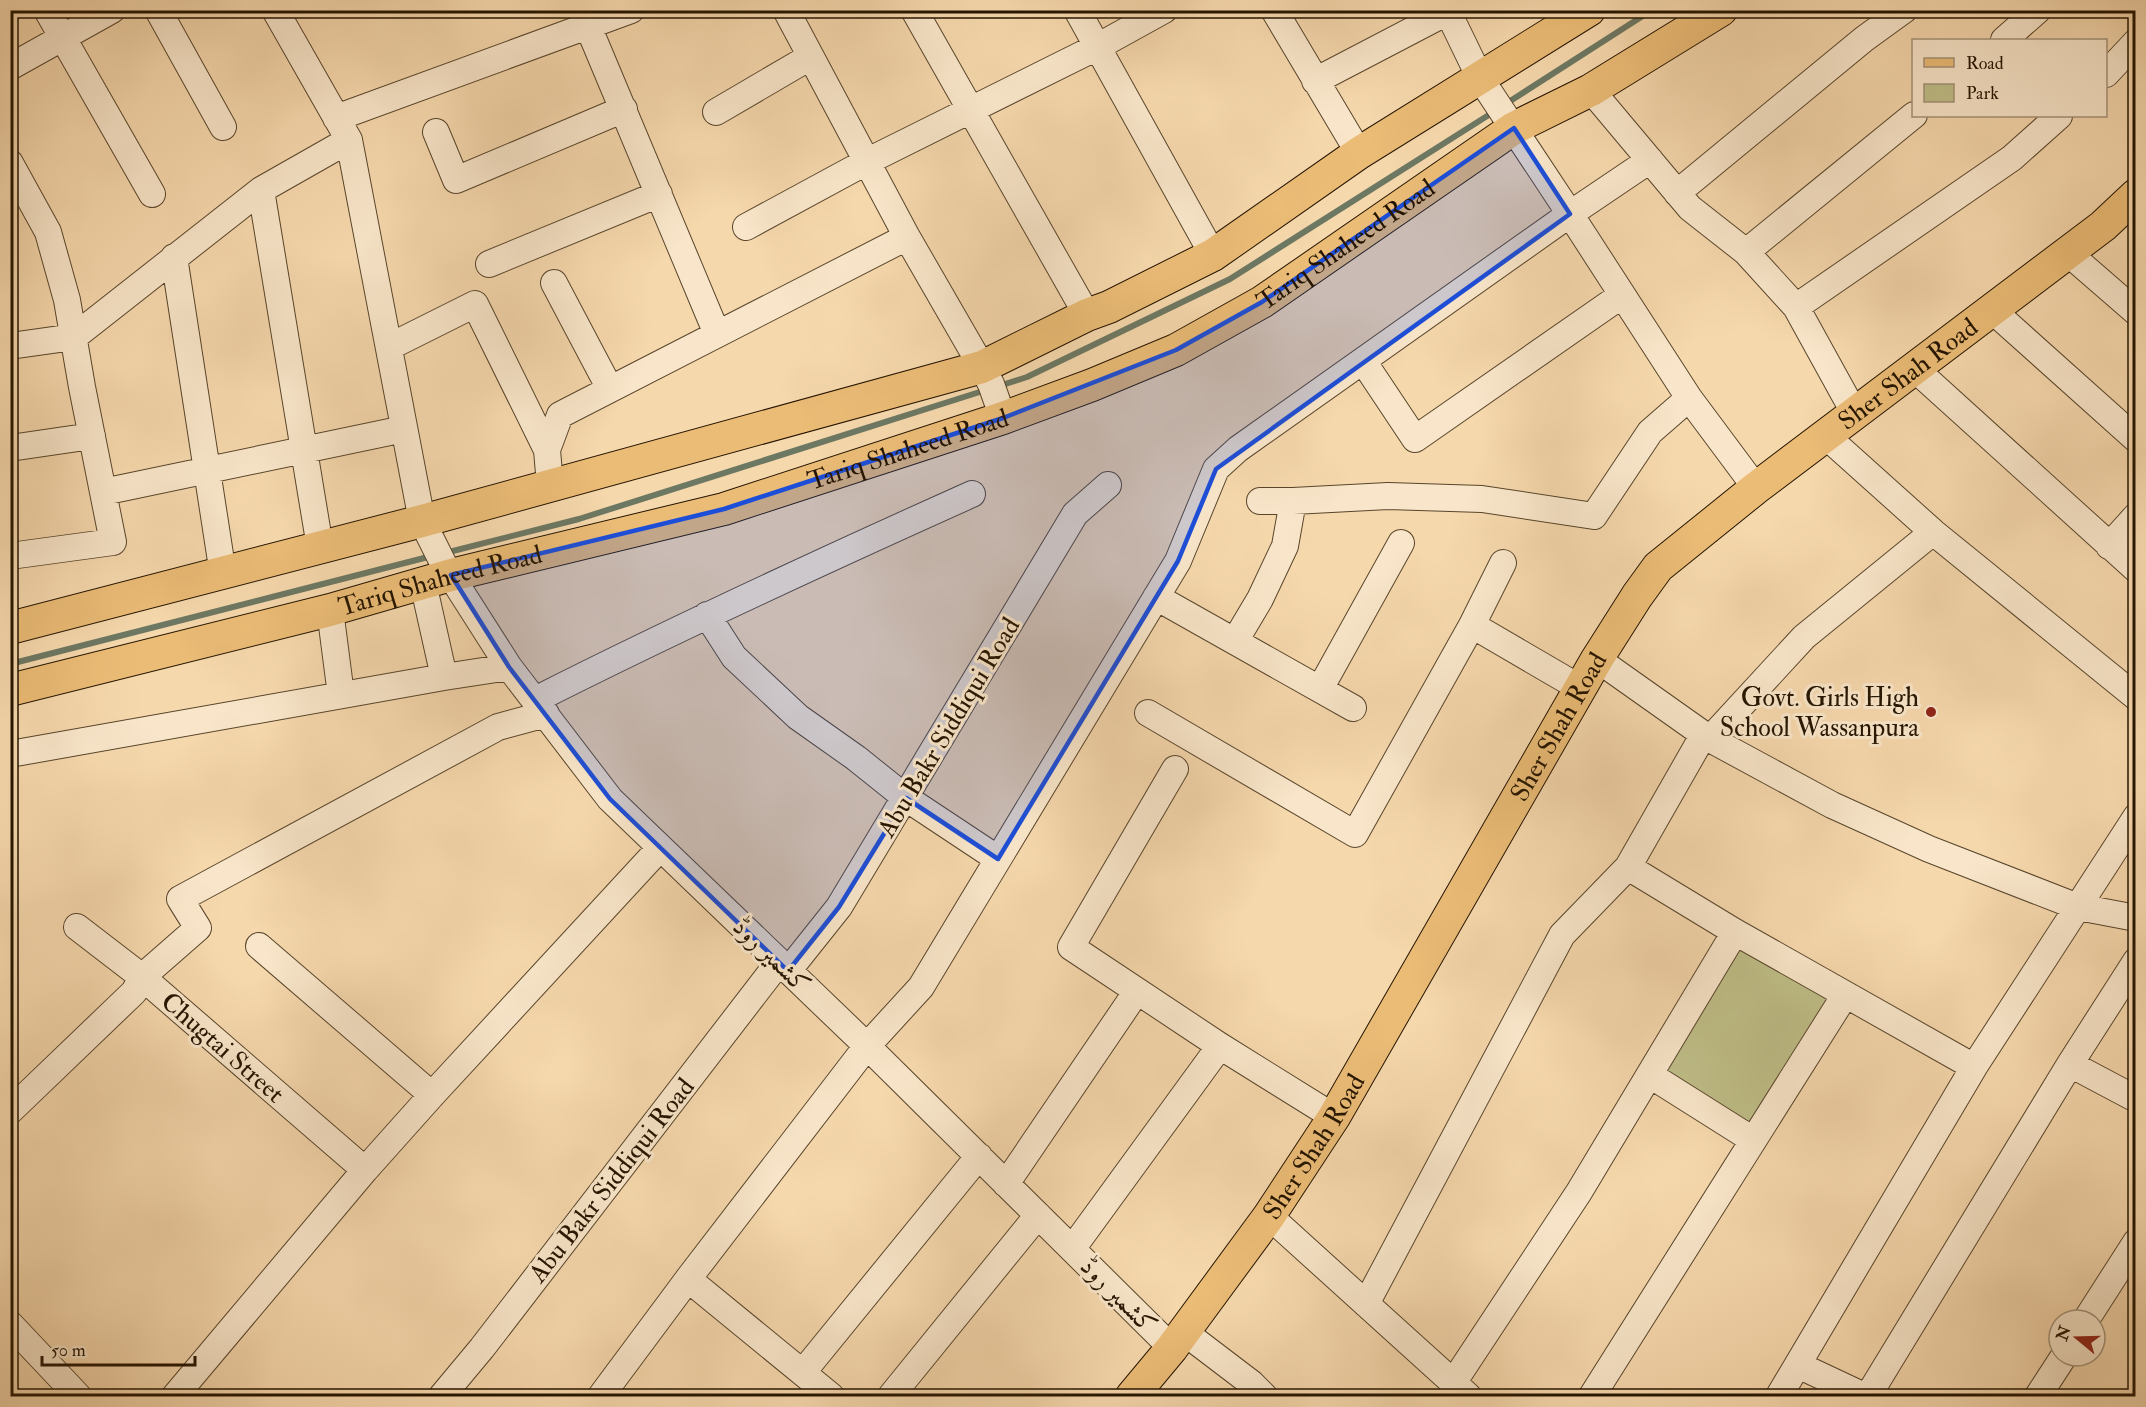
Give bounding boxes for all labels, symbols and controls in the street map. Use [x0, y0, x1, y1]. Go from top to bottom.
legend [1912, 39, 2107, 117]
text: Road [1966, 52, 2004, 75]
text: Park [1966, 82, 1999, 105]
street label: Tariq Shaheed Road [1251, 172, 1442, 318]
street label: Sher Shah Road [1832, 311, 1984, 437]
street label: Tariq Shaheed Road [804, 402, 1013, 498]
street label: Tariq Shaheed Road [335, 539, 546, 624]
street label: Abu Bakr Siddiqui Road [870, 612, 1027, 844]
street label: Sher Shah Road [1504, 647, 1615, 807]
place label: Govt. Girls High School Wassanpura [1720, 682, 1919, 745]
marker: Govt. Girls High School Wassanpura [1924, 705, 1938, 719]
street label: کشمیر روڈ [726, 911, 817, 1001]
street label: Chugtai Street [154, 986, 291, 1110]
street label: Sher Shah Road [1256, 1068, 1373, 1226]
street label: Abu Bakr Siddiqui Road [521, 1072, 702, 1290]
street label: کشمیر روڈ [1073, 1250, 1164, 1341]
north arrow [2047, 1308, 2107, 1368]
text: N [2052, 1323, 2076, 1344]
scale bar [42, 1329, 195, 1367]
text: 50 m [51, 1339, 86, 1362]

